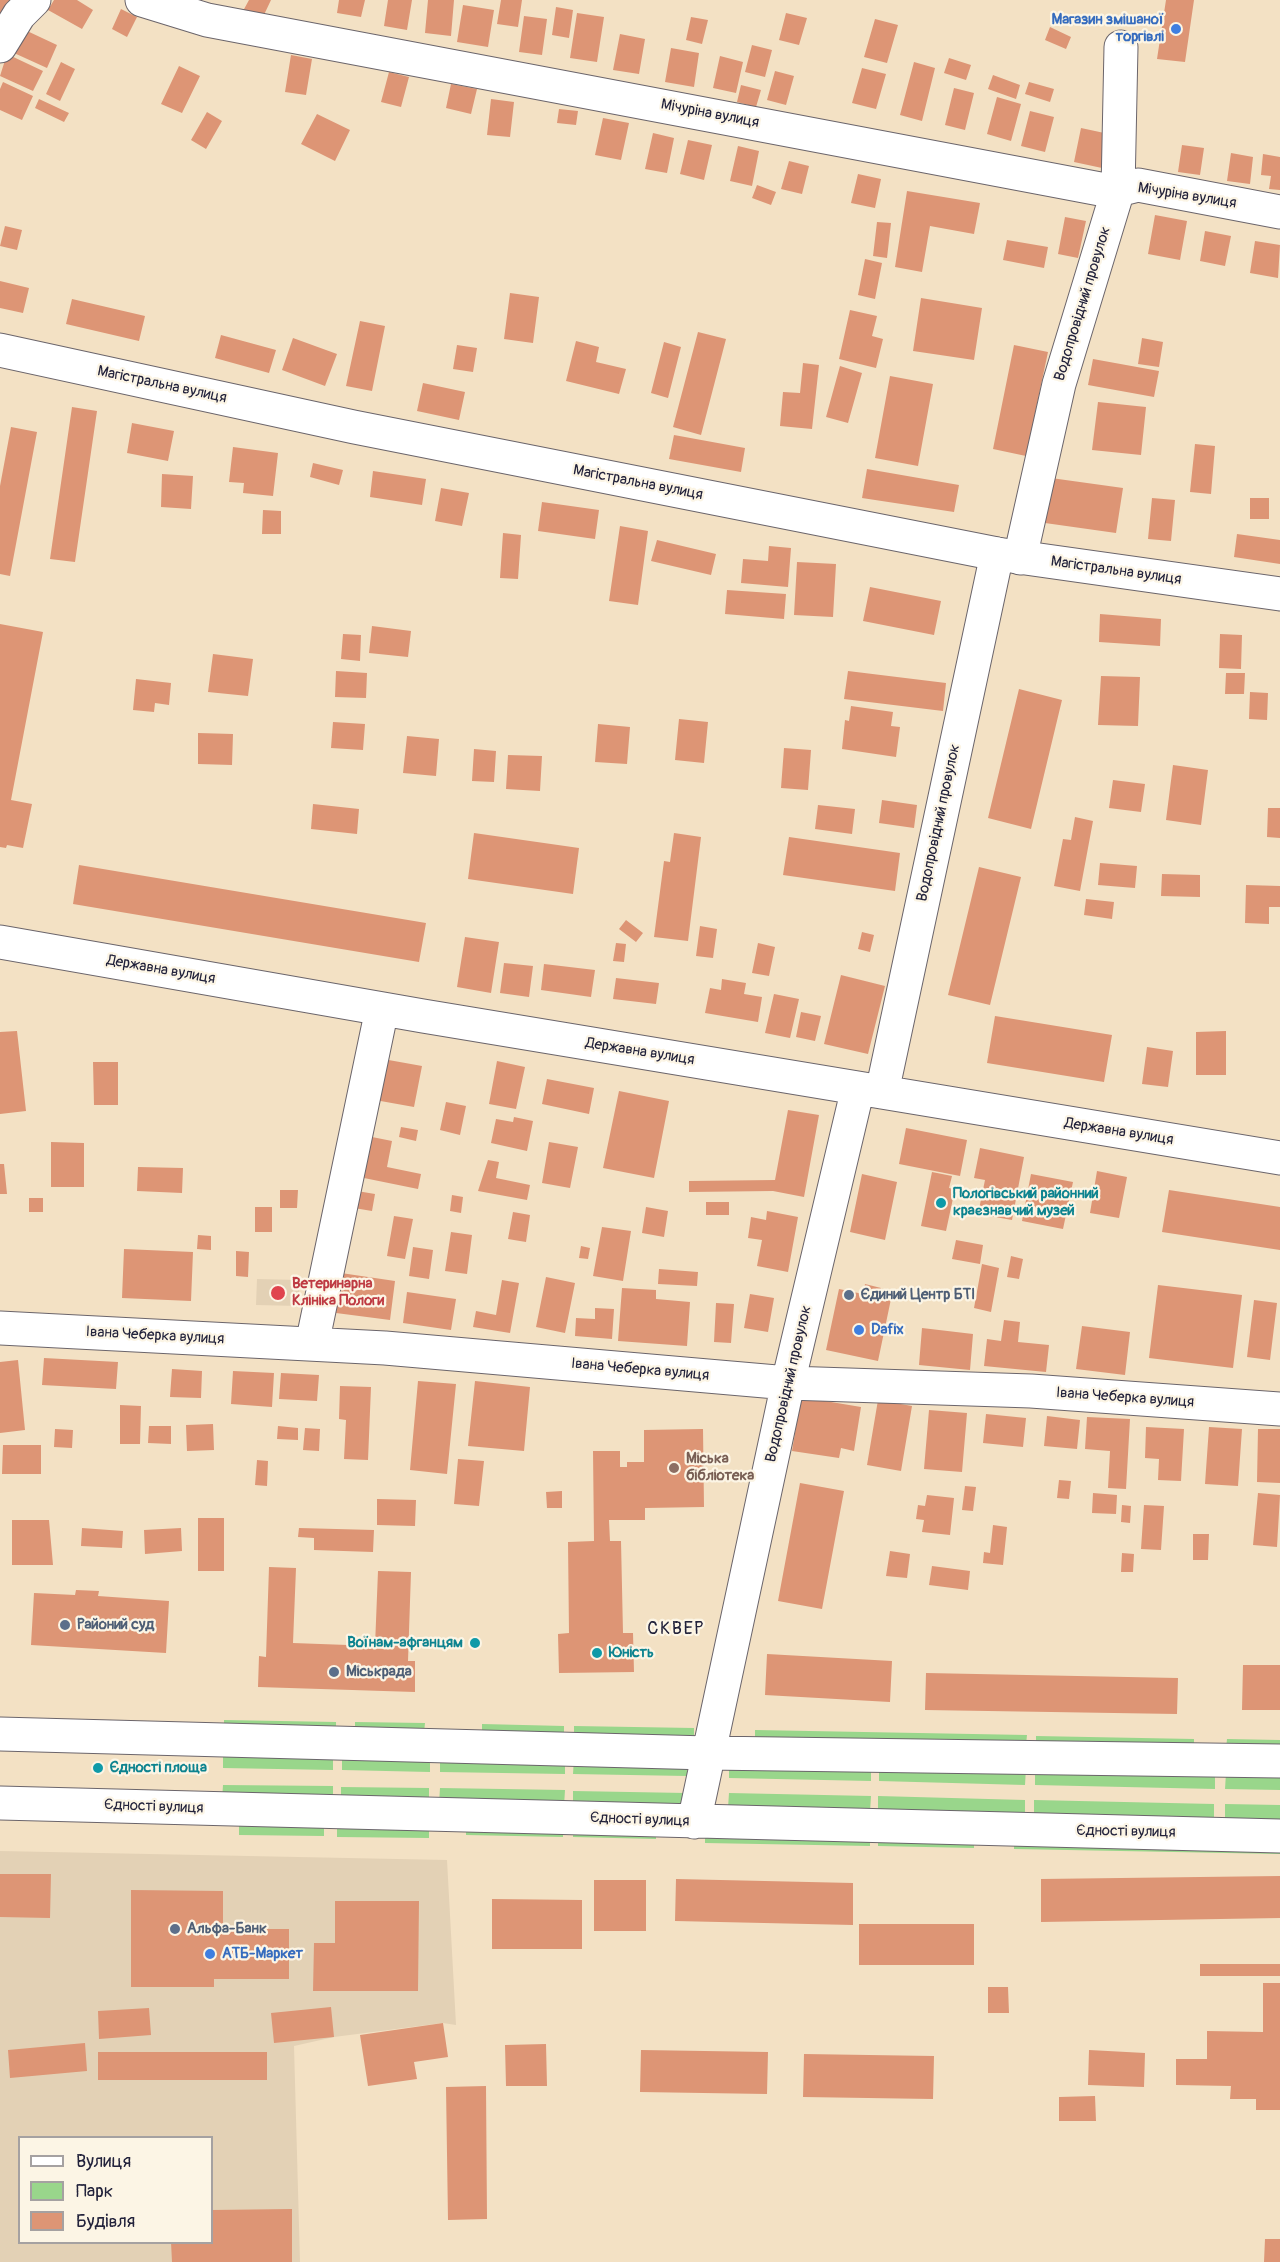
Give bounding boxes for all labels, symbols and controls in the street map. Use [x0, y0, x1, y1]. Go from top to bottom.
place label: Магазин змішаної торгівлі [1051, 11, 1164, 46]
marker: Магазин змішаної торгівлі [1169, 22, 1183, 36]
street label: Мічуріна вулиця [659, 96, 761, 132]
street label: Мічуріна вулиця [1136, 179, 1238, 213]
street label: Водопровідний провулок [1051, 225, 1115, 383]
street label: Магістральна вулиця [96, 362, 228, 408]
street label: Магістральна вулиця [572, 462, 704, 504]
street label: Магістральна вулиця [1050, 553, 1182, 589]
street label: Водопровідний провулок [914, 743, 964, 903]
street label: Державна вулиця [105, 952, 217, 988]
street label: Державна вулиця [584, 1035, 696, 1069]
street label: Державна вулиця [1063, 1115, 1175, 1149]
place label: Пологівський районний краєзнавчий музей [953, 1185, 1099, 1220]
marker: Пологівський районний краєзнавчий музей [934, 1196, 948, 1210]
place label: Ветеринарна Клініка Пологи [292, 1275, 384, 1310]
marker: Ветеринарна Клініка Пологи [269, 1284, 287, 1302]
place label: Єдиний Центр БТІ [861, 1286, 975, 1304]
marker: Єдиний Центр БТІ [842, 1288, 856, 1302]
street label: Водопровідний провулок [762, 1304, 816, 1464]
place label: Dafix [871, 1321, 904, 1339]
street label: Івана Чеберка вулиця [85, 1323, 225, 1349]
marker: Dafix [852, 1323, 866, 1337]
street label: Івана Чеберка вулиця [570, 1355, 710, 1385]
street label: Івана Чеберка вулиця [1055, 1384, 1195, 1412]
place label: Міська бібліотека [686, 1450, 754, 1485]
marker: Міська бібліотека [667, 1461, 681, 1475]
place label: Районий суд [77, 1616, 154, 1634]
marker: Районий суд [58, 1618, 72, 1632]
district label: СКВЕР [647, 1618, 705, 1640]
place label: Воїнам-афганцям [347, 1634, 463, 1652]
marker: Воїнам-афганцям [468, 1636, 482, 1650]
place label: Юність [609, 1644, 654, 1662]
marker: Юність [590, 1646, 604, 1660]
place label: Міськрада [346, 1663, 412, 1681]
marker: Міськрада [327, 1665, 341, 1679]
place label: Єдності площа [110, 1759, 207, 1777]
marker: Єдності площа [91, 1761, 105, 1775]
street label: Єдності вулиця [104, 1796, 204, 1818]
street label: Єдності вулиця [590, 1809, 690, 1831]
street label: Єдності вулиця [1076, 1822, 1176, 1842]
place label: Альфа-Банк [187, 1920, 267, 1938]
marker: Альфа-Банк [168, 1922, 182, 1936]
place label: АТБ-Маркет [222, 1945, 303, 1963]
marker: АТБ-Маркет [203, 1947, 217, 1961]
legend [18, 2136, 213, 2244]
text: Вулиця [76, 2150, 131, 2173]
text: Парк [76, 2180, 113, 2203]
text: Будівля [76, 2210, 135, 2233]

